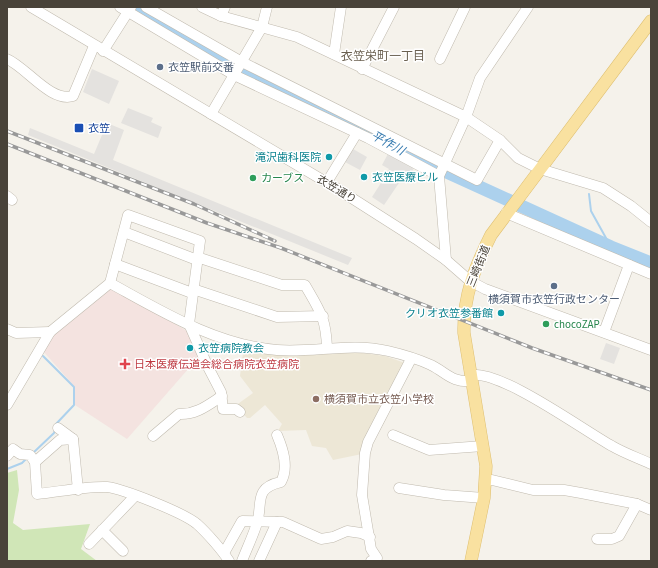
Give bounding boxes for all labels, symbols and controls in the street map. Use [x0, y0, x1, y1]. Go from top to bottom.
district label: 衣笠栄町一丁目 [341, 48, 425, 65]
place label: 衣笠駅前交番 [168, 60, 234, 75]
marker: 衣笠駅前交番 [155, 62, 165, 72]
place label: 衣笠 [88, 121, 110, 136]
marker: 衣笠 [73, 122, 85, 134]
water label: 平作川 [368, 127, 409, 161]
place label: 滝沢歯科医院 [255, 150, 321, 165]
marker: 滝沢歯科医院 [324, 152, 334, 162]
place label: 衣笠医療ビル [372, 170, 438, 185]
place label: カーブス [261, 171, 304, 186]
street label: 衣笠通り [314, 172, 359, 207]
marker: 衣笠医療ビル [359, 172, 369, 182]
marker: カーブス [248, 173, 258, 183]
street label: 三崎街道 [463, 243, 494, 289]
marker: 横須賀市衣笠行政センター [549, 281, 559, 291]
place label: 横須賀市衣笠行政センター [488, 292, 620, 307]
place label: クリオ衣笠参番館 [405, 306, 493, 321]
marker: クリオ衣笠参番館 [496, 308, 506, 318]
place label: chocoZAP [554, 317, 600, 332]
marker: chocoZAP [541, 319, 551, 329]
place label: 衣笠病院教会 [198, 341, 264, 356]
marker: 衣笠病院教会 [185, 343, 195, 353]
place label: 日本医療伝道会総合病院衣笠病院 [134, 357, 299, 372]
marker: 日本医療伝道会総合病院衣笠病院 [119, 358, 131, 370]
place label: 横須賀市立衣笠小学校 [324, 392, 434, 407]
marker: 横須賀市立衣笠小学校 [311, 394, 321, 404]

